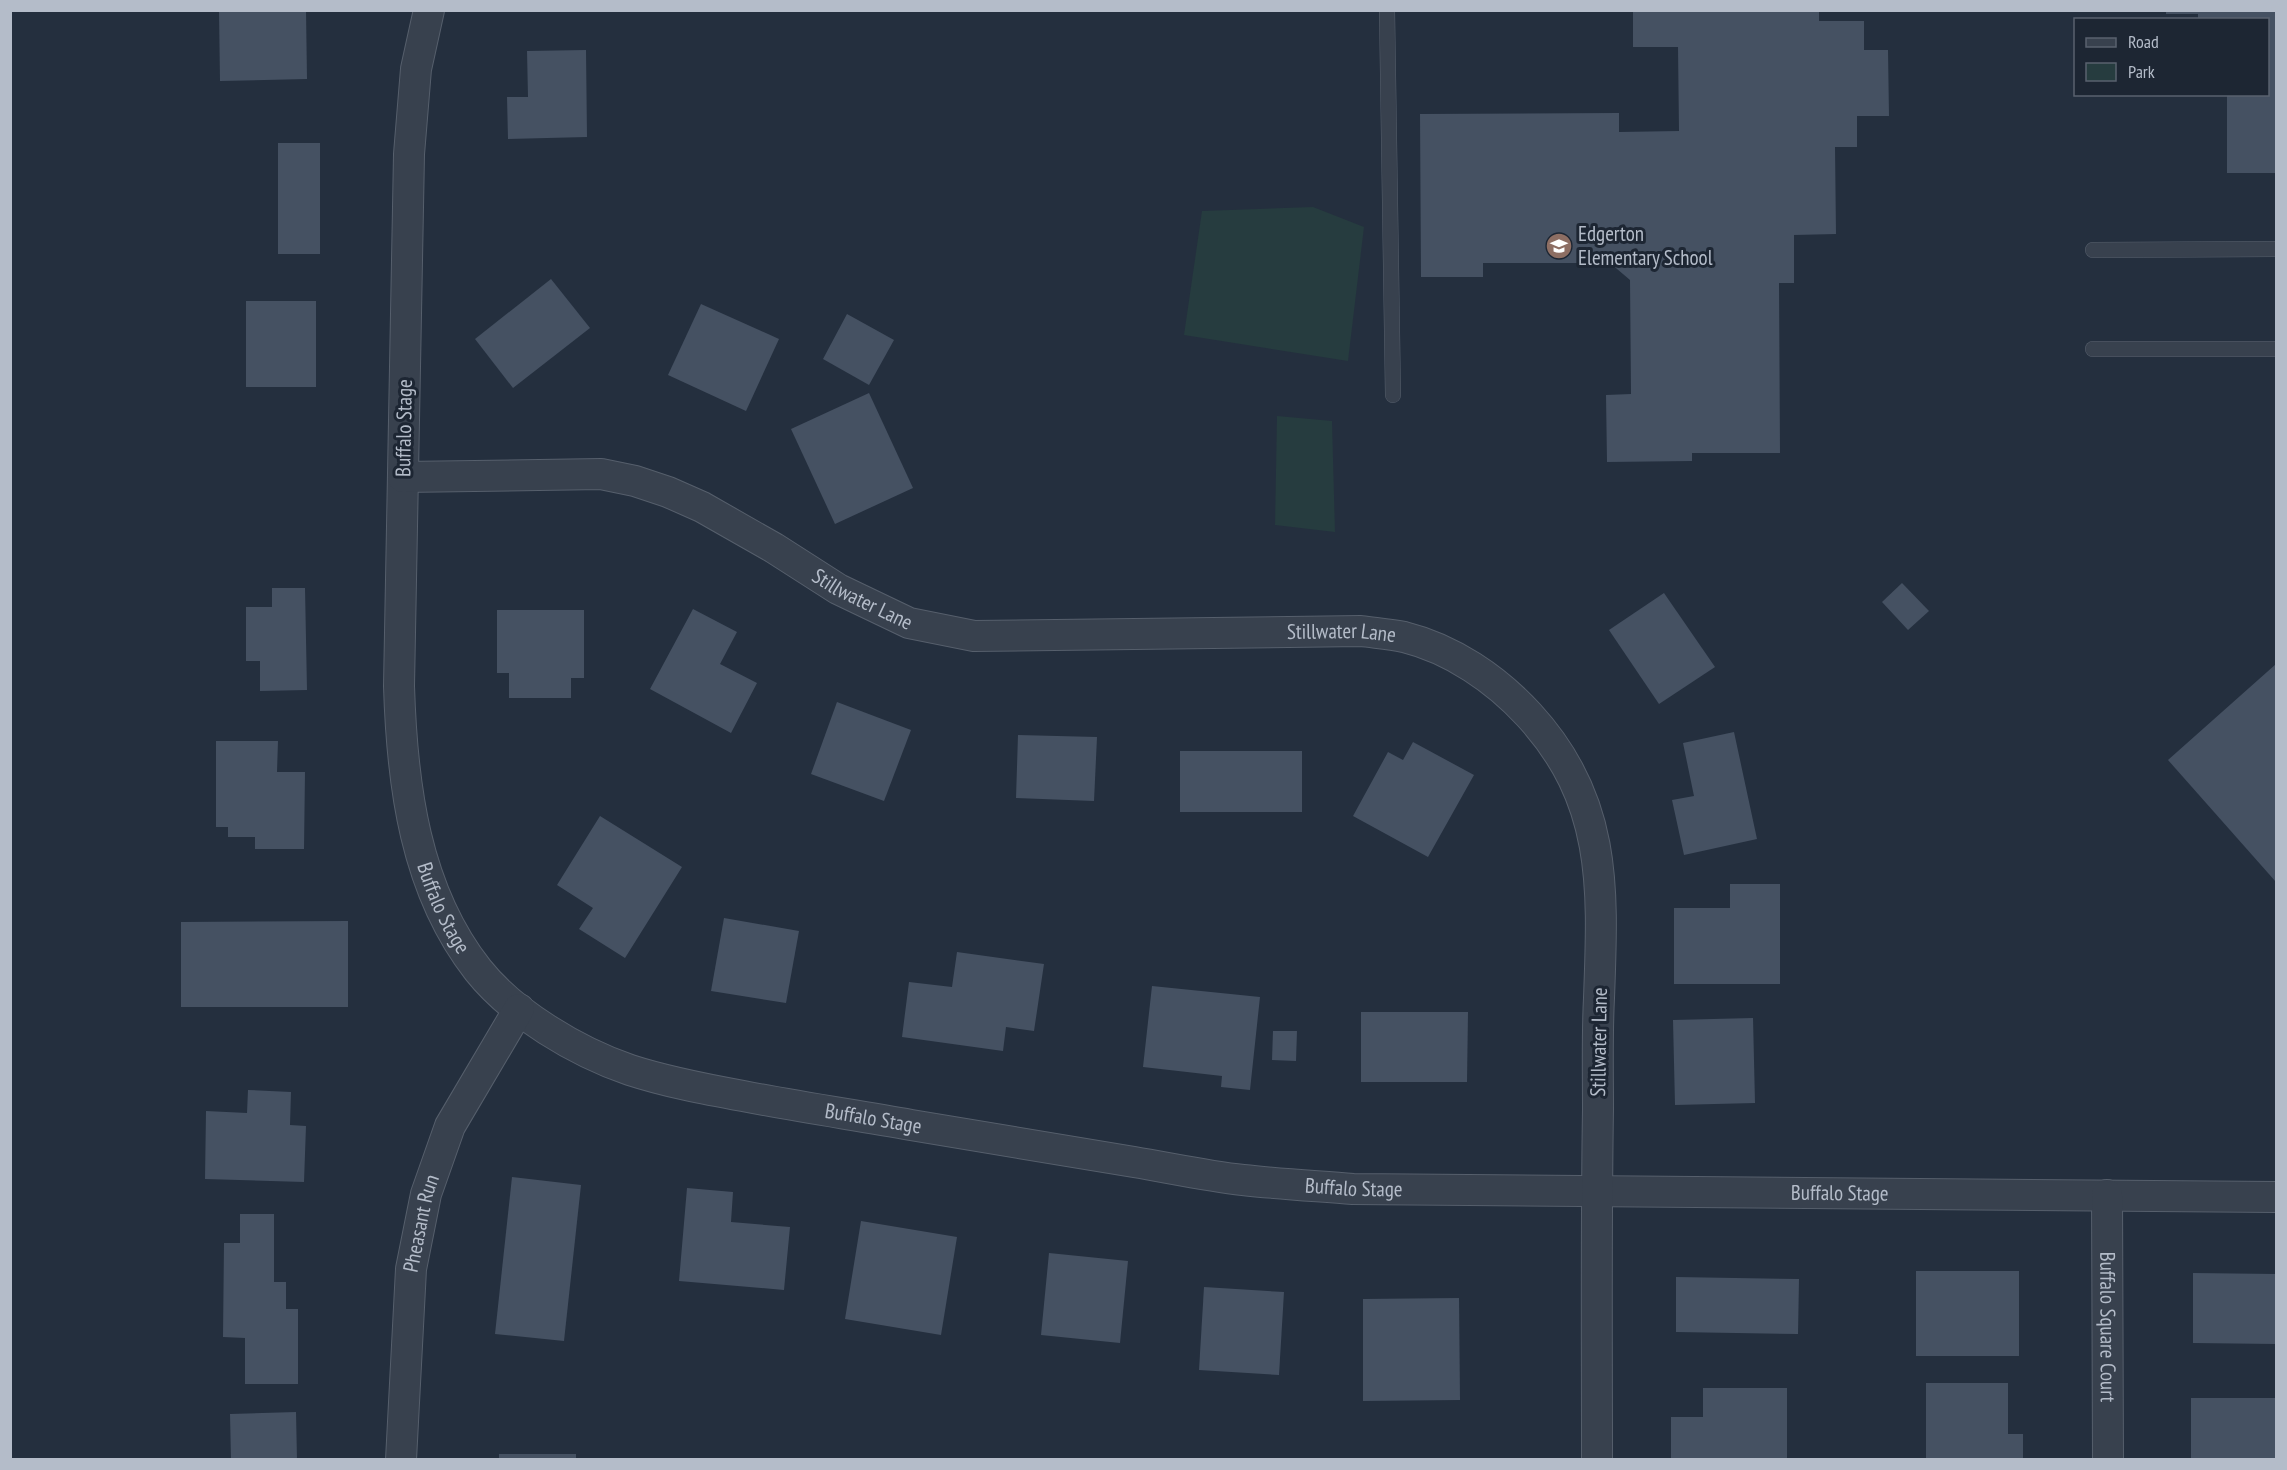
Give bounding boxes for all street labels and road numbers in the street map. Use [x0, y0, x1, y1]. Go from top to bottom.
street label: Buffalo Stage [389, 379, 418, 477]
street label: Stillwater Lane [807, 562, 917, 636]
street label: Stillwater Lane [1287, 617, 1398, 648]
street label: Buffalo Stage [411, 859, 476, 958]
street label: Stillwater Lane [1584, 987, 1613, 1097]
street label: Buffalo Stage [823, 1097, 924, 1140]
street label: Pheasant Run [397, 1171, 445, 1274]
street label: Buffalo Stage [1304, 1171, 1403, 1202]
street label: Buffalo Stage [1791, 1179, 1889, 1207]
street label: Buffalo Square Court [2094, 1252, 2122, 1403]

